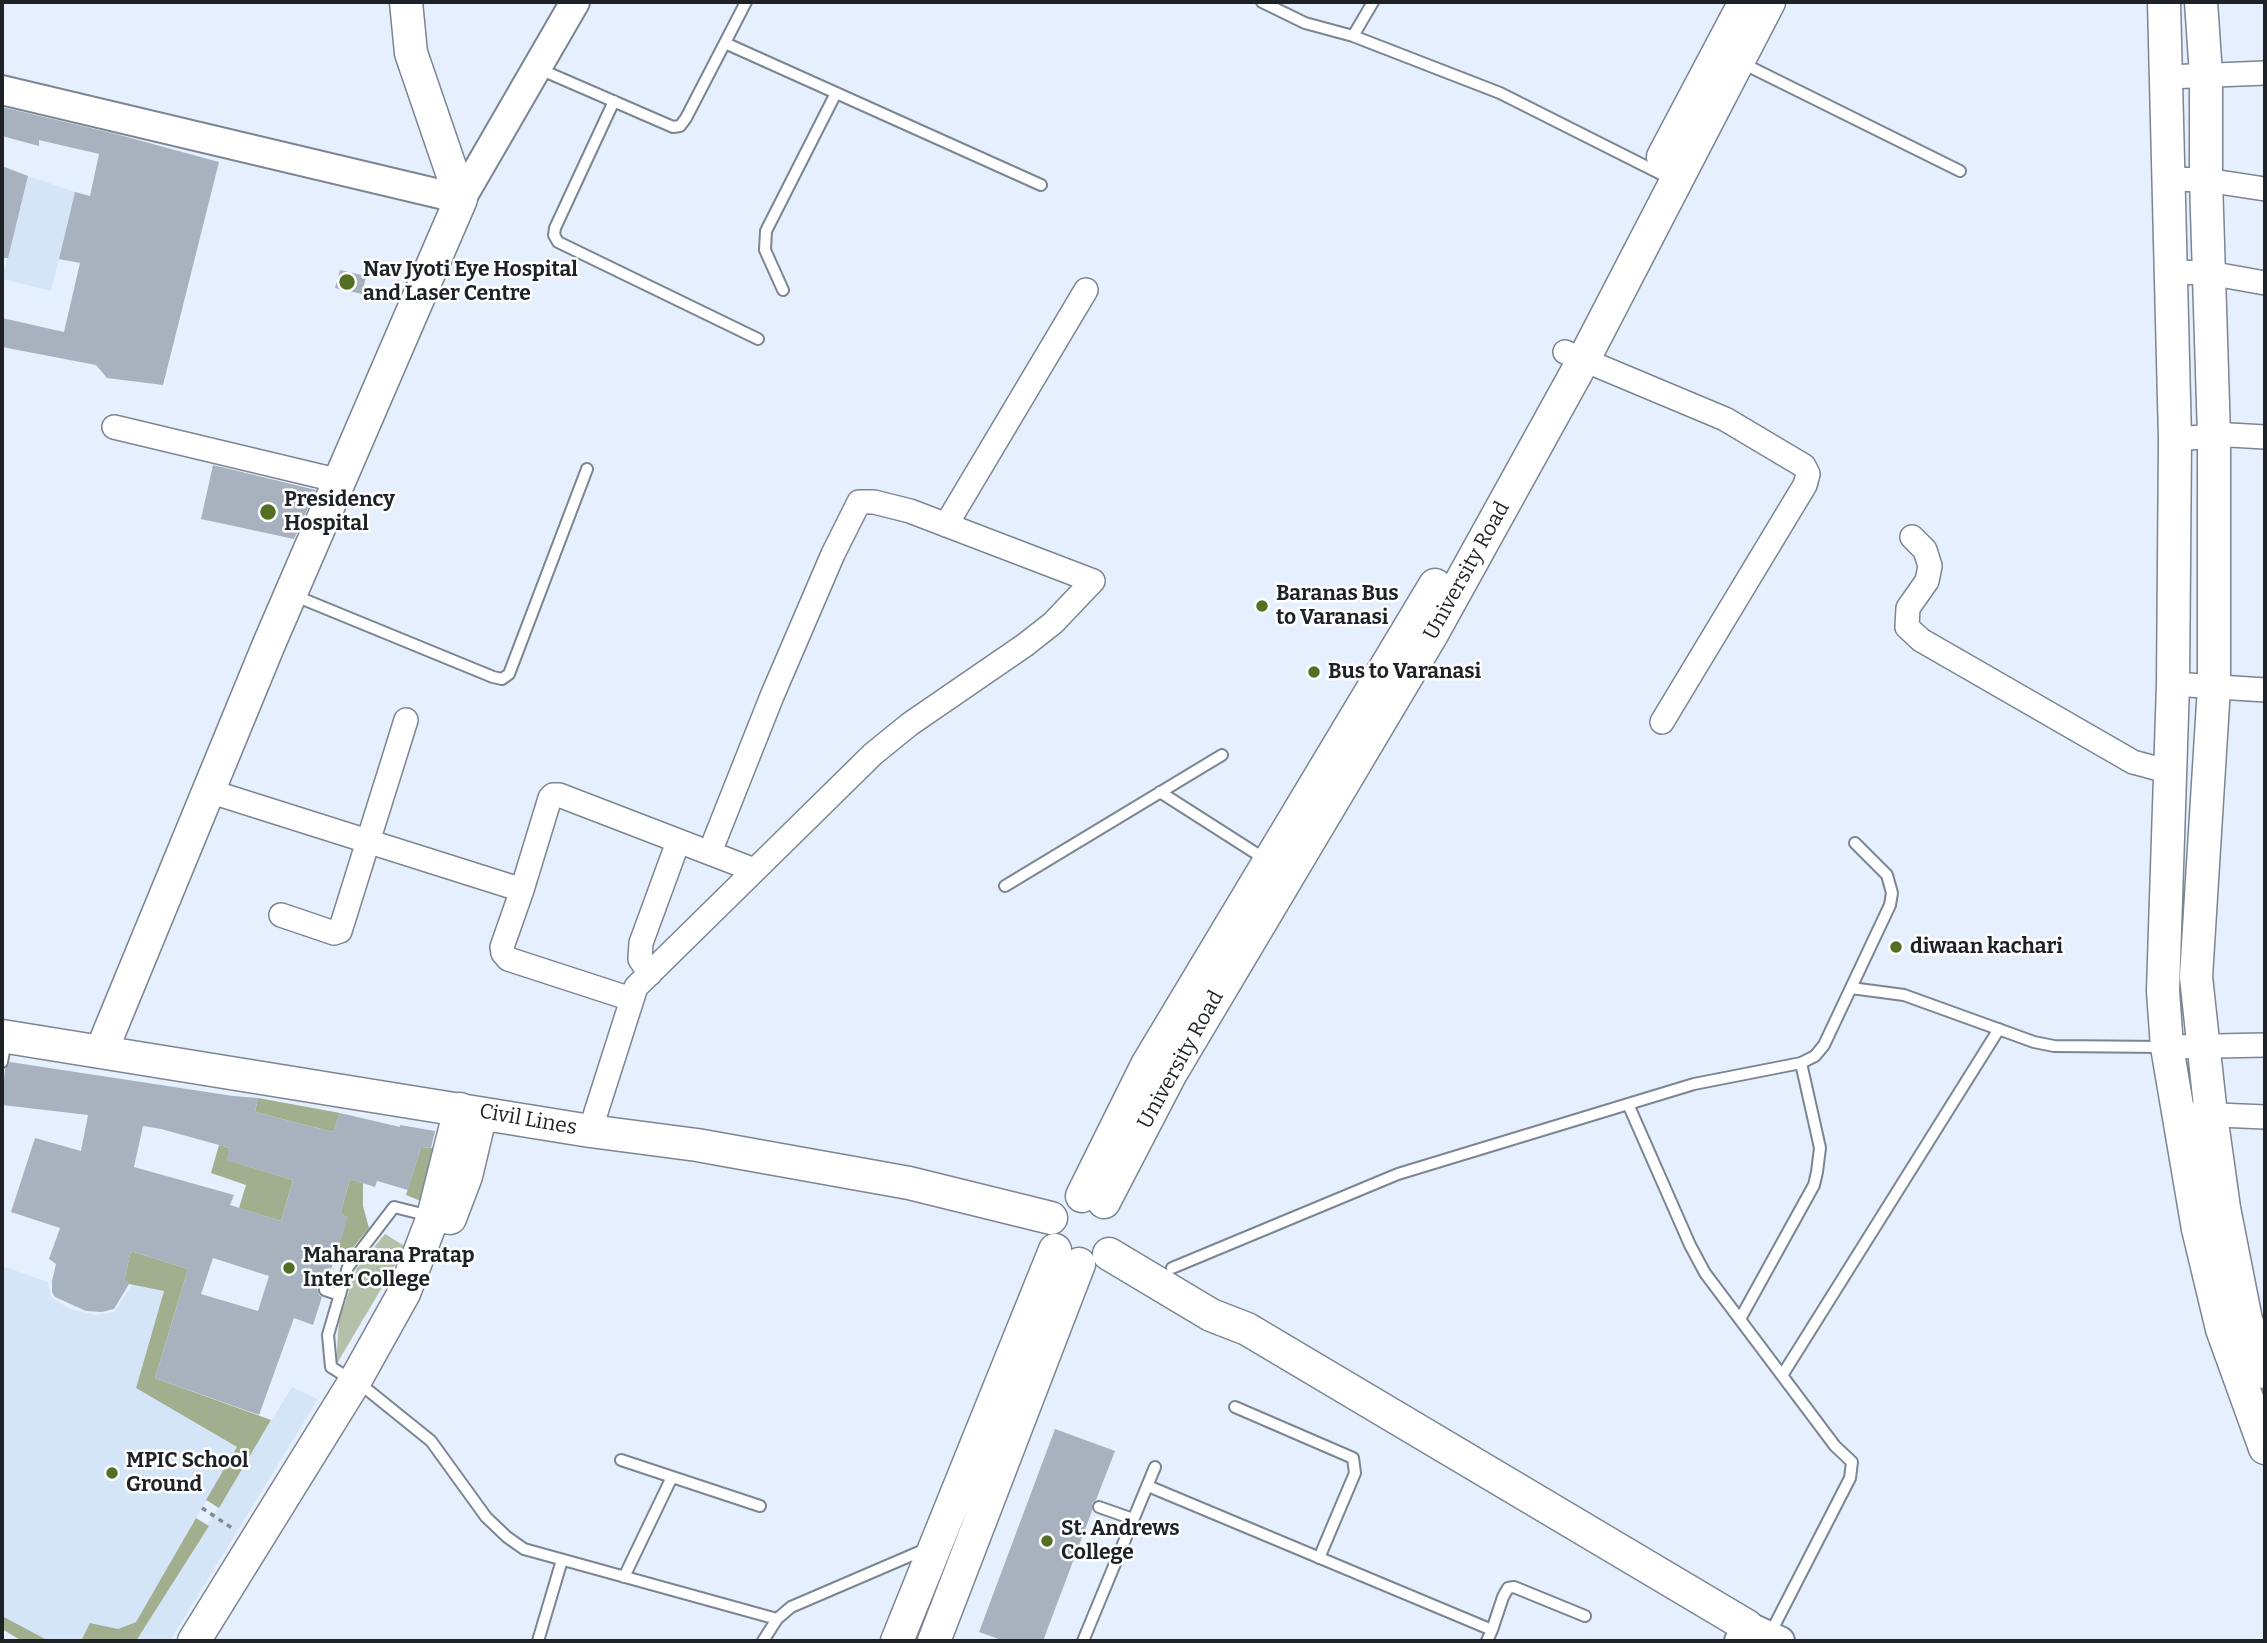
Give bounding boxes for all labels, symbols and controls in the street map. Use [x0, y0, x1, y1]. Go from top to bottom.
place label: Nav Jyoti Eye Hospital and Laser Centre [363, 257, 578, 307]
marker: Nav Jyoti Eye Hospital and Laser Centre [337, 272, 357, 292]
place label: Presidency Hospital [284, 487, 395, 537]
street label: University Road [1419, 497, 1515, 645]
marker: Presidency Hospital [258, 502, 278, 522]
place label: Baranas Bus to Varanasi [1276, 581, 1399, 631]
marker: Baranas Bus to Varanasi [1254, 598, 1270, 614]
place label: Bus to Varanasi [1328, 659, 1481, 685]
marker: Bus to Varanasi [1306, 664, 1322, 680]
place label: diwaan kachari [1910, 934, 2063, 960]
marker: diwaan kachari [1888, 939, 1904, 955]
street label: University Road [1133, 986, 1229, 1134]
street label: Civil Lines [477, 1099, 579, 1141]
place label: Maharana Pratap Inter College [303, 1243, 474, 1293]
marker: Maharana Pratap Inter College [281, 1260, 297, 1276]
place label: MPIC School Ground [126, 1448, 249, 1498]
marker: MPIC School Ground [104, 1465, 120, 1481]
place label: St. Andrews College [1061, 1516, 1180, 1566]
marker: St. Andrews College [1039, 1533, 1055, 1549]

